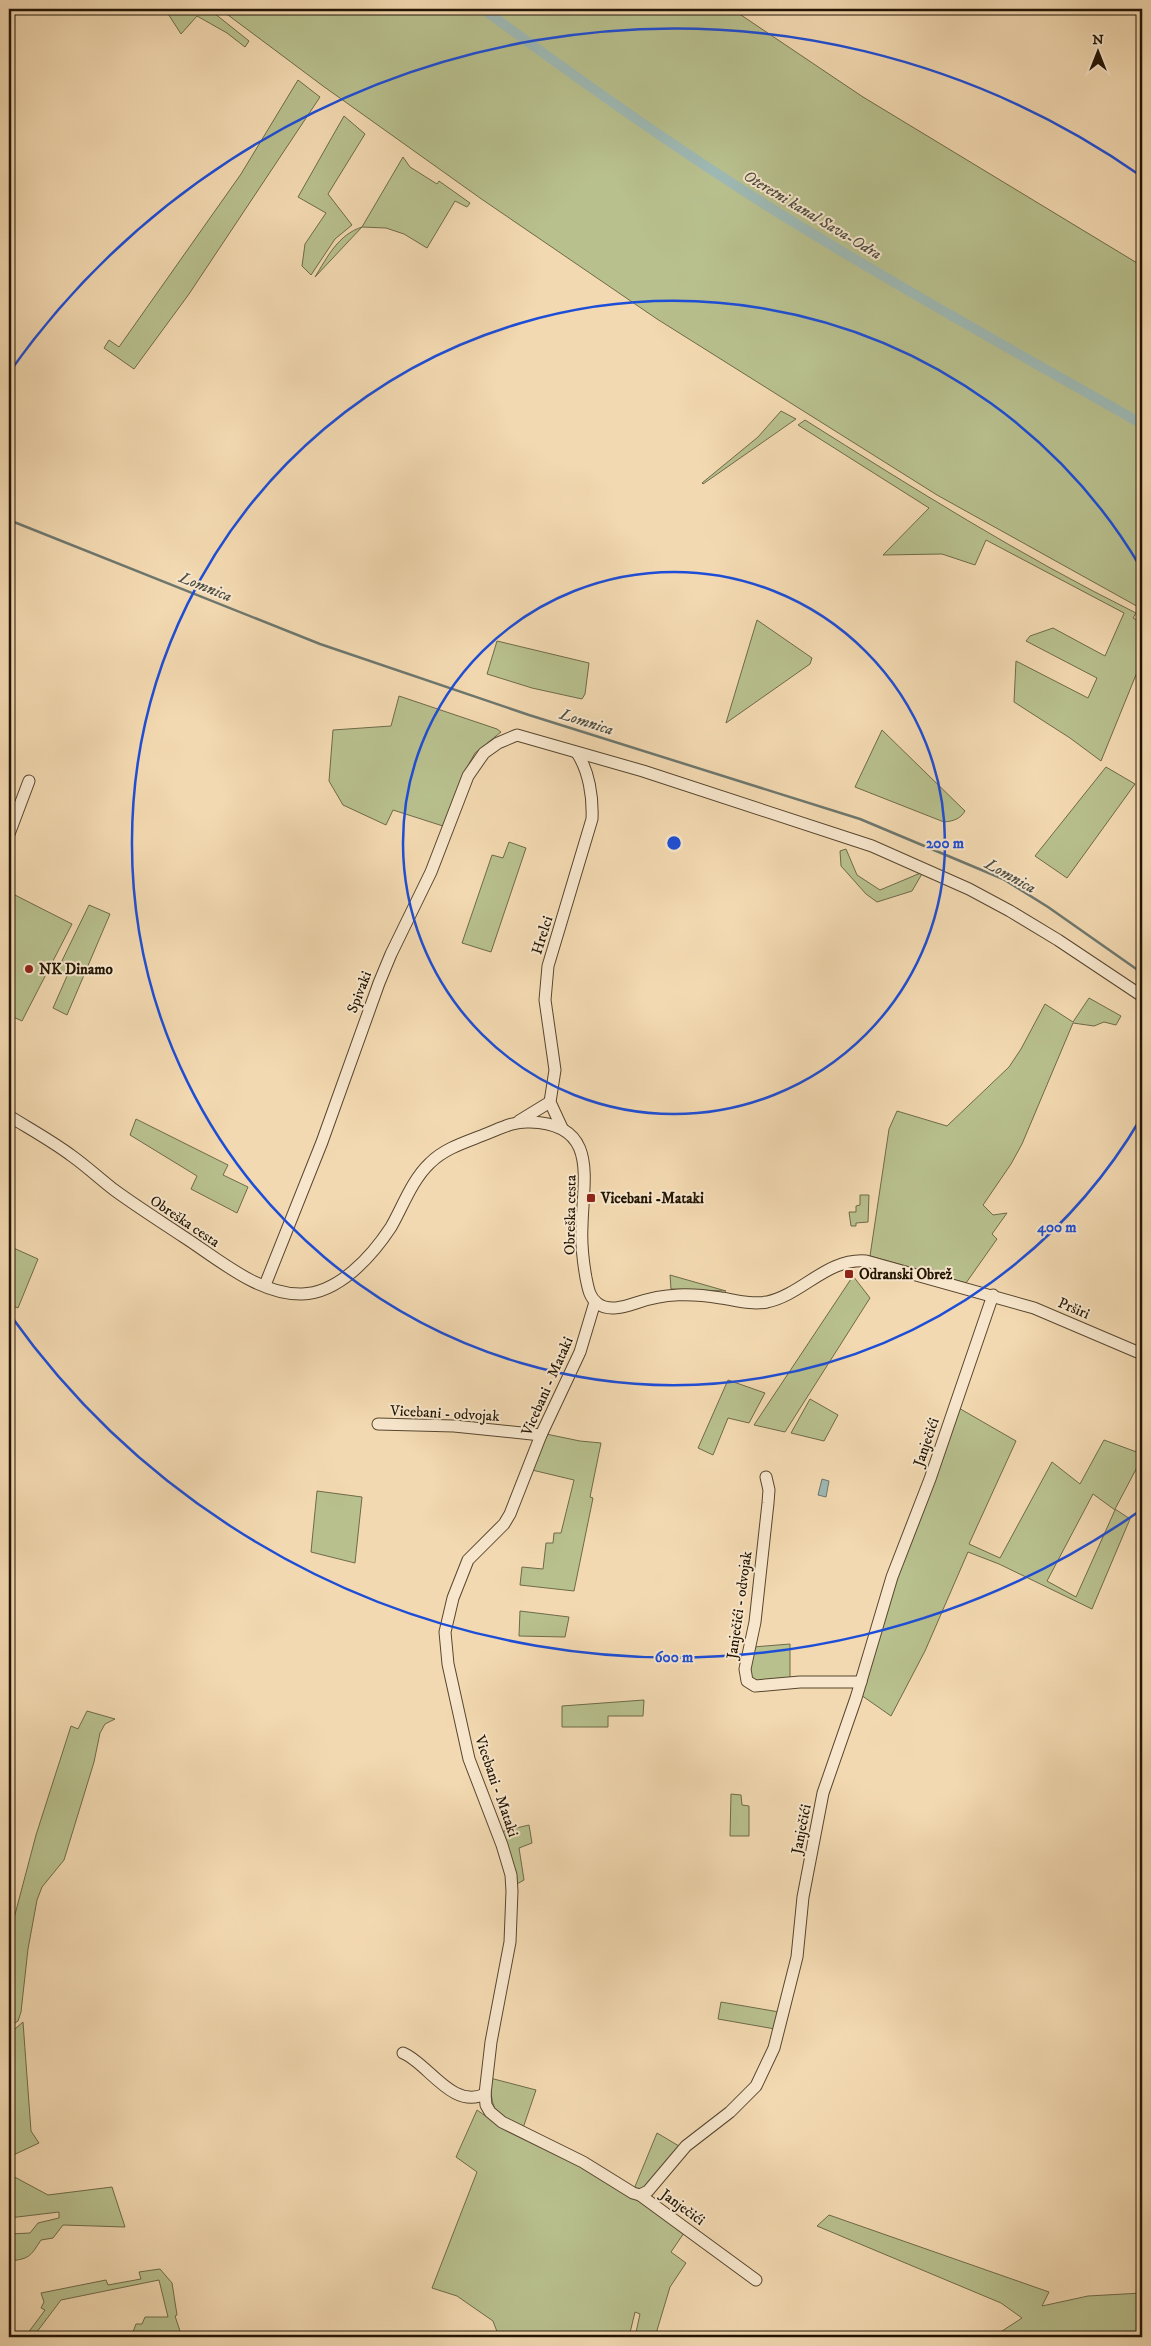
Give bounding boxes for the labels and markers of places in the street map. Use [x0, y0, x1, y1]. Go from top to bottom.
centre of rings [665, 834, 683, 852]
place label: NK Dinamo [39, 960, 114, 979]
marker: NK Dinamo [23, 963, 35, 975]
place label: Vicebani -Mataki [600, 1189, 704, 1208]
marker: Vicebani -Mataki [585, 1192, 597, 1204]
place label: Odranski Obrež [859, 1265, 953, 1284]
marker: Odranski Obrež [843, 1268, 855, 1280]

